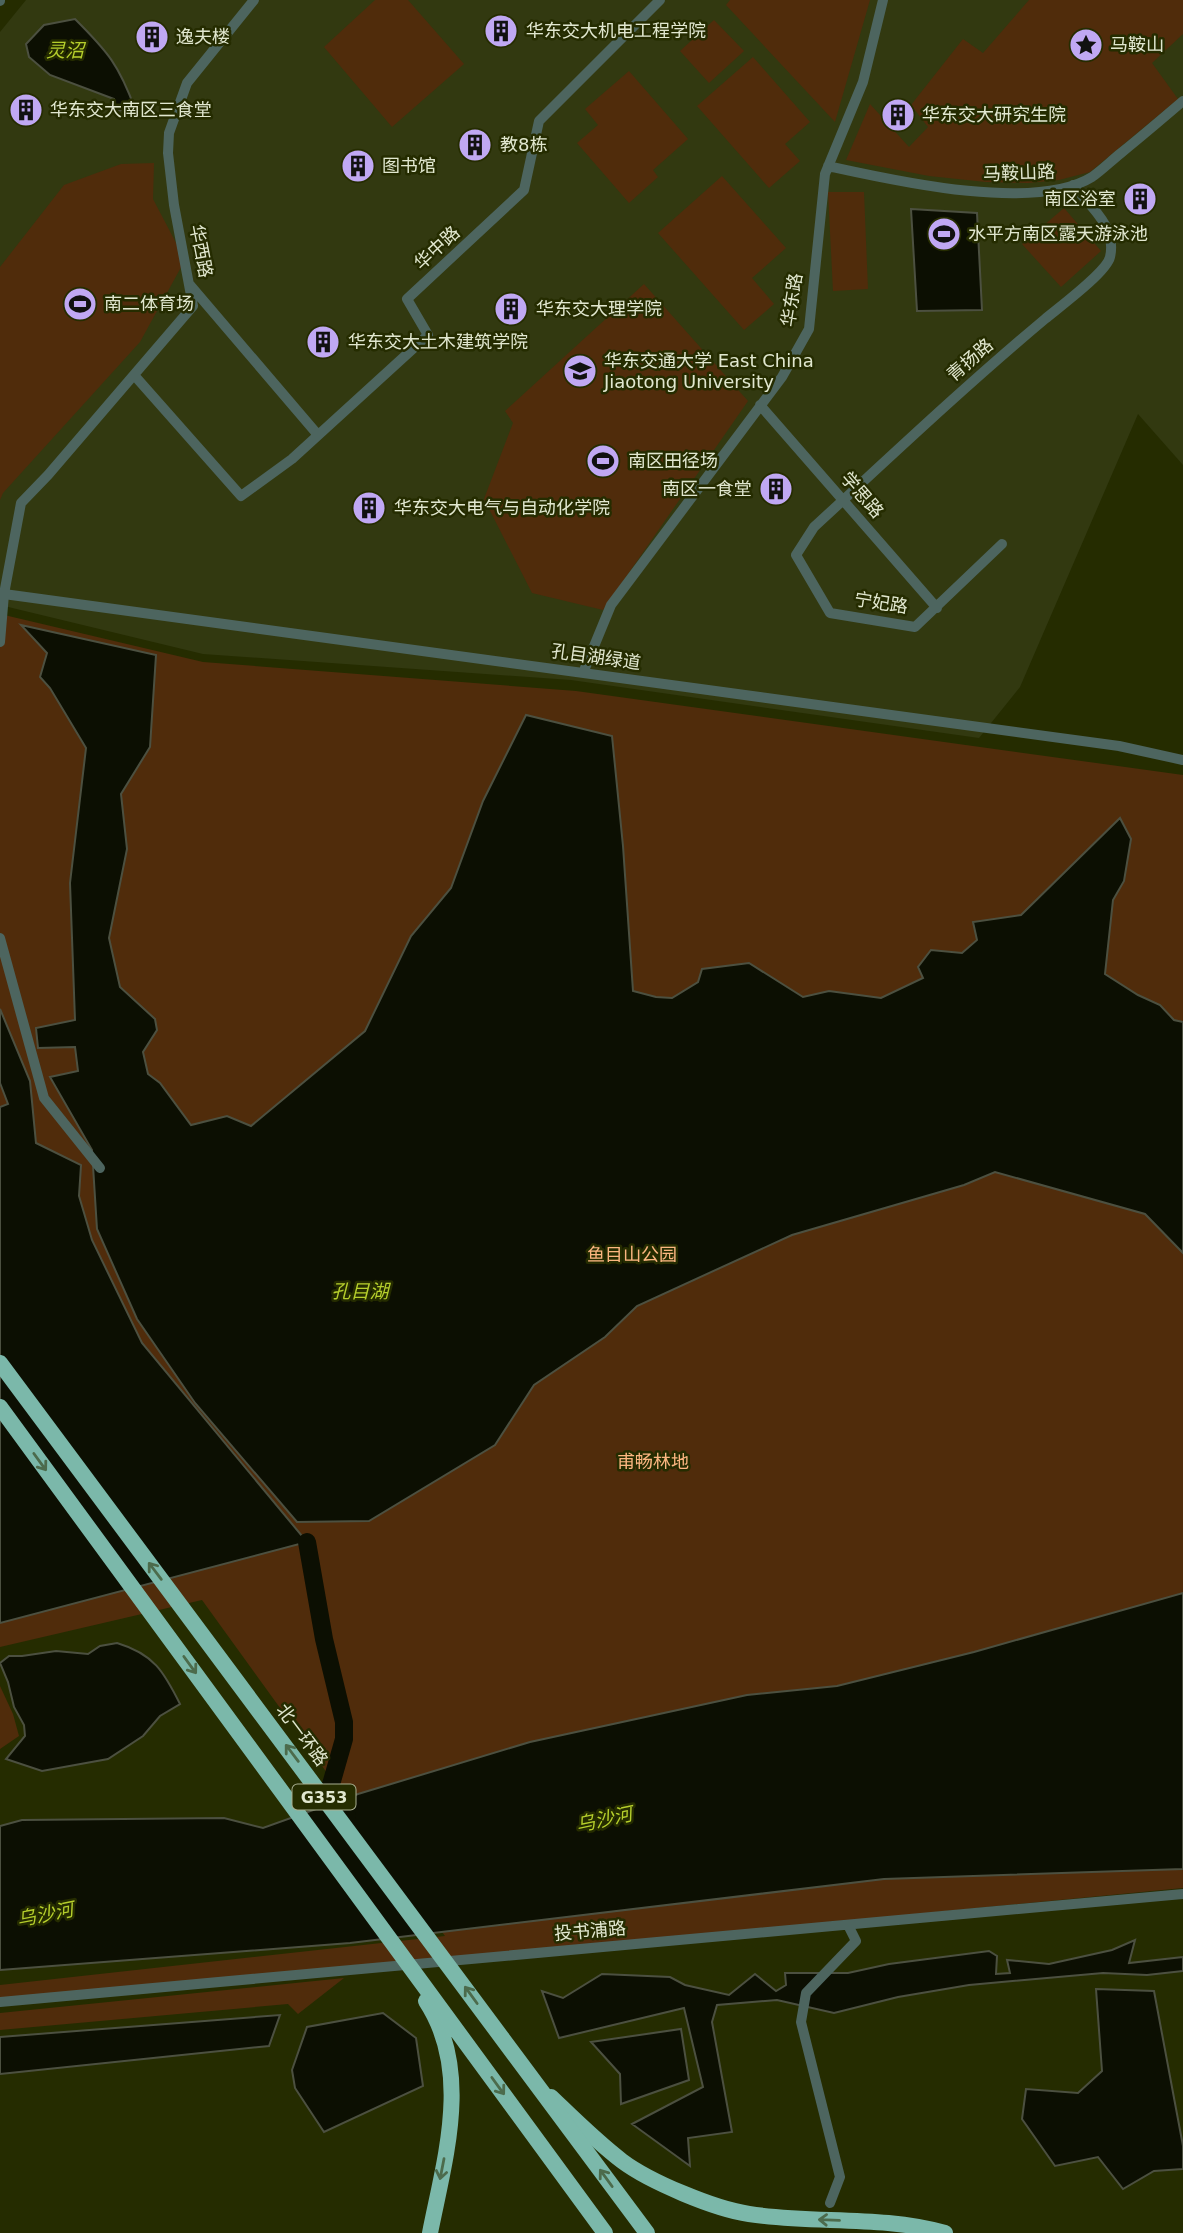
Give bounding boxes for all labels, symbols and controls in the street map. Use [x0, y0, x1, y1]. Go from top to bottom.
building icon: 华东交大机电工程学院 [482, 12, 520, 50]
building icon: 逸夫楼 [133, 18, 171, 56]
place label: 华东交大机电工程学院 [526, 20, 706, 41]
place label: 逸夫楼 [176, 26, 230, 47]
place icon: 马鞍山 [1067, 26, 1105, 64]
place label: 马鞍山 [1110, 34, 1164, 55]
water label: 灵沼 [46, 39, 87, 61]
building icon: 华东交大南区三食堂 [7, 91, 45, 129]
building icon: 华东交大研究生院 [879, 96, 917, 134]
place label: 华东交大南区三食堂 [50, 99, 212, 120]
place label: 华东交大研究生院 [922, 104, 1066, 125]
building icon: 教8栋 [456, 126, 494, 164]
place label: 教8栋 [500, 134, 547, 155]
building icon: 图书馆 [339, 147, 377, 185]
place label: 图书馆 [382, 155, 436, 176]
street label: 马鞍山路 [983, 161, 1055, 184]
building icon: 南区浴室 [1121, 180, 1159, 218]
place label: 南区浴室 [1044, 188, 1116, 209]
sports icon: 水平方南区露天游泳池 [925, 215, 963, 253]
street label: 华西路 [186, 222, 217, 279]
street label: 华中路 [410, 222, 464, 274]
place label: 水平方南区露天游泳池 [968, 223, 1148, 244]
street label: 华东路 [777, 272, 806, 328]
sports icon: 南二体育场 [61, 285, 99, 323]
building icon: 华东交大理学院 [492, 290, 530, 328]
place label: 南二体育场 [104, 293, 194, 314]
place label: 华东交大理学院 [536, 298, 662, 319]
building icon: 华东交大土木建筑学院 [304, 323, 342, 361]
place label: 华东交大土木建筑学院 [348, 331, 528, 352]
street label: 青扬路 [942, 334, 997, 385]
place label: 华东交通大学 East China Jiaotong University [603, 350, 814, 392]
school or university icon: 华东交通大学 East China Jiaotong University [561, 352, 599, 390]
sports icon: 南区田径场 [584, 442, 622, 480]
place label: 南区田径场 [628, 450, 718, 471]
street label: 学思路 [837, 467, 888, 522]
building icon: 南区一食堂 [757, 470, 795, 508]
place label: 南区一食堂 [662, 478, 752, 499]
building icon: 华东交大电气与自动化学院 [350, 489, 388, 527]
place label: 华东交大电气与自动化学院 [394, 497, 610, 518]
street label: 宁妃路 [853, 588, 909, 617]
street label: 孔目湖绿道 [550, 640, 642, 673]
park label: 鱼目山公园 [587, 1244, 677, 1265]
water label: 孔目湖 [331, 1280, 391, 1302]
park label: 甫畅林地 [617, 1451, 689, 1472]
one-way arrow [33, 1452, 48, 1471]
one-way arrow [148, 1562, 163, 1581]
one-way arrow [183, 1655, 197, 1674]
street label: 北一环路 [272, 1700, 332, 1770]
one-way arrow [284, 1745, 299, 1763]
road number: G353 [292, 1784, 356, 1810]
water label: 乌沙河 [574, 1801, 638, 1836]
water label: 乌沙河 [15, 1897, 79, 1930]
street label: 投书浦路 [553, 1917, 627, 1944]
one-way arrow [464, 1986, 479, 2005]
one-way arrow [490, 2076, 505, 2095]
one-way arrow [435, 2157, 449, 2180]
one-way arrow [599, 2169, 614, 2188]
one-way arrow [818, 2213, 841, 2227]

